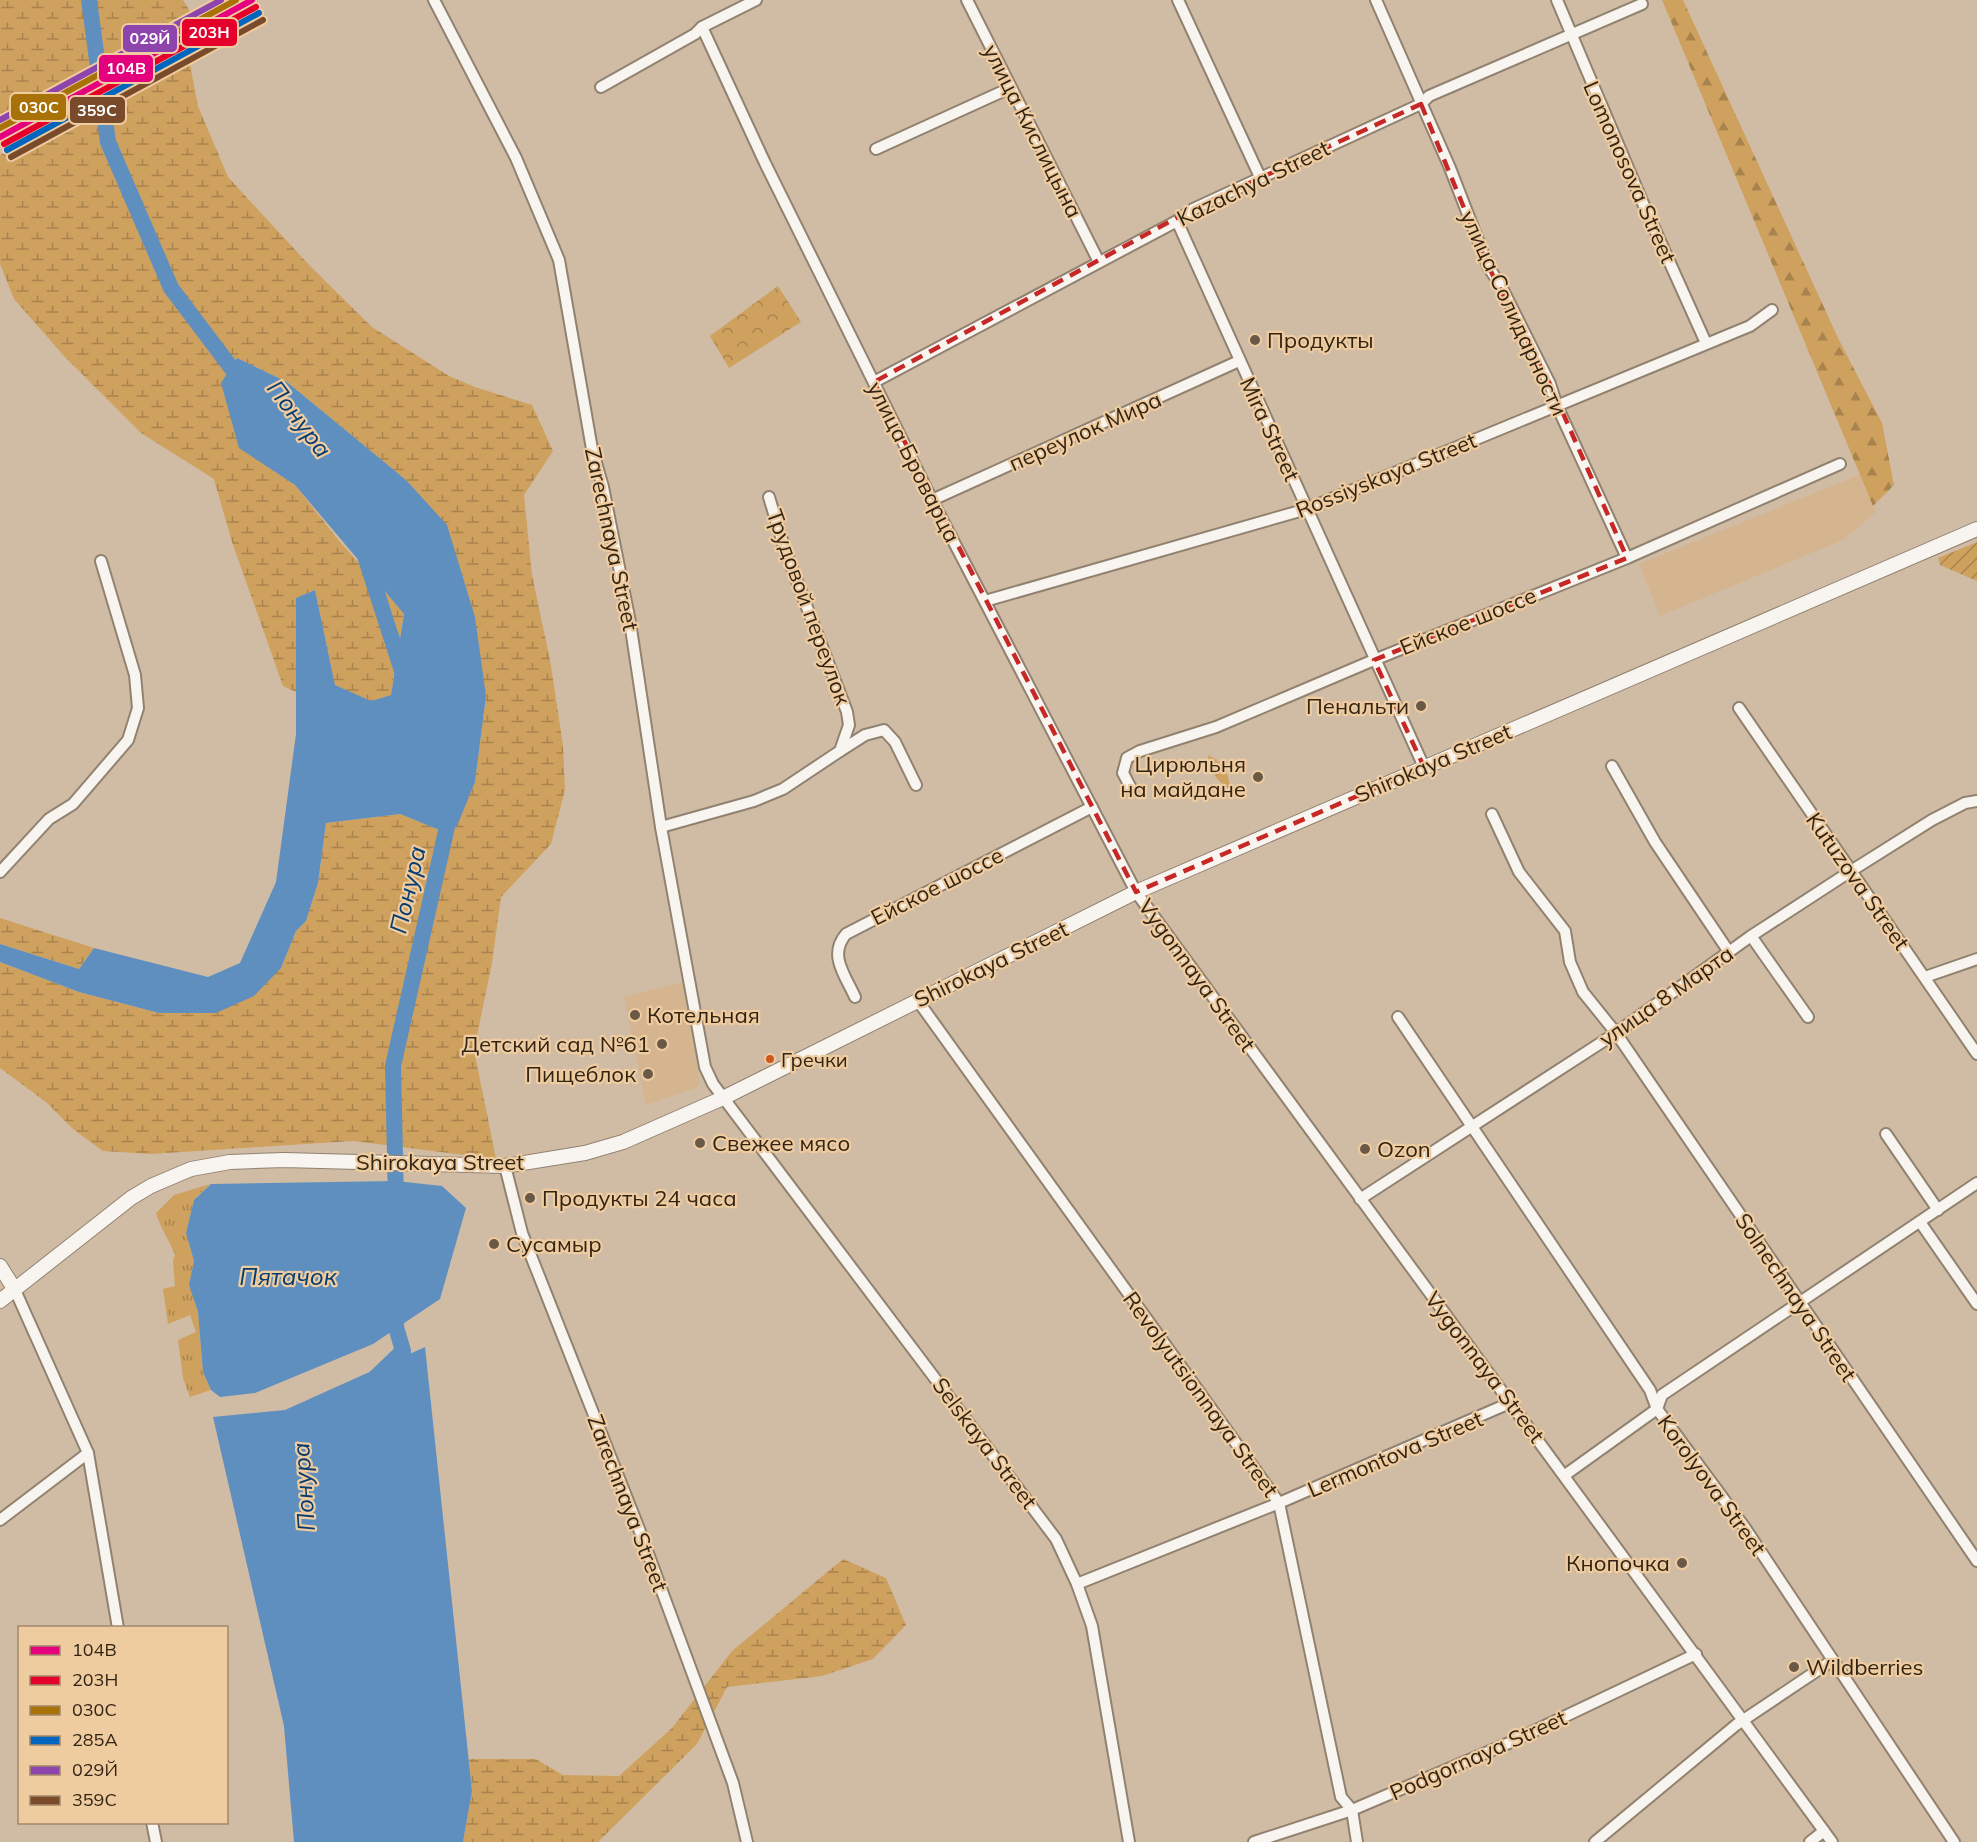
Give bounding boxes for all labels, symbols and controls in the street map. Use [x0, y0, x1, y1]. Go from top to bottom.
line badge: 203Н [181, 18, 238, 47]
text: 203Н [188, 22, 230, 42]
line badge: 029Й [122, 24, 178, 53]
text: 029Й [130, 28, 170, 48]
street label: улица Кислицына [977, 40, 1089, 222]
line badge: 104В [98, 54, 154, 83]
text: 104В [106, 58, 146, 78]
street label: Lomonosova Street [1577, 77, 1683, 268]
line badge: 030C [10, 93, 67, 121]
line badge: 359С [69, 96, 126, 124]
text: 030C [19, 97, 59, 117]
text: 359С [77, 100, 117, 120]
street label: Kazachya Street [1172, 134, 1334, 232]
street label: улица Солидарности [1454, 206, 1574, 420]
place label: Продукты [1267, 326, 1374, 354]
marker: Продукты [1248, 333, 1262, 347]
street label: Mira Street [1234, 372, 1306, 486]
water label: Понура [261, 374, 339, 463]
street label: улица Броварца [861, 377, 967, 547]
street label: переулок Мира [1004, 385, 1166, 477]
street label: Rossiyskaya Street [1291, 426, 1481, 524]
street label: Zarechnaya Street [579, 445, 645, 634]
street label: Трудовой переулок [761, 505, 857, 709]
street label: Ейское шоссе [1396, 581, 1540, 661]
place label: Пенальти [1306, 692, 1409, 720]
marker: Пенальти [1414, 699, 1428, 713]
street label: Shirokaya Street [1350, 717, 1516, 809]
place label: Цирюльня на майдане [1120, 750, 1246, 803]
marker: Цирюльня на майдане [1251, 770, 1265, 784]
street label: Kutuzova Street [1800, 807, 1916, 955]
street label: Ейское шоссе [866, 841, 1008, 931]
water label: Понура [382, 843, 432, 936]
street label: Vygonnaya Street [1132, 893, 1262, 1057]
street label: Shirokaya Street [909, 915, 1073, 1013]
street label: улица 8 Марта [1593, 939, 1739, 1053]
place label: Котельная [647, 1001, 760, 1029]
marker: Котельная [628, 1008, 642, 1022]
place label: Детский сад №61 [461, 1030, 650, 1058]
marker: Детский сад №61 [655, 1037, 669, 1051]
place label: Гречки [781, 1047, 848, 1072]
marker: Гречки [764, 1053, 776, 1065]
place label: Пищеблок [525, 1060, 636, 1088]
marker: Пищеблок [641, 1067, 655, 1081]
place label: Свежее мясо [712, 1129, 850, 1157]
place label: Ozon [1377, 1135, 1431, 1163]
marker: Свежее мясо [693, 1136, 707, 1150]
marker: Ozon [1358, 1142, 1372, 1156]
street label: Shirokaya Street [356, 1148, 524, 1176]
place label: Продукты 24 часа [542, 1184, 737, 1212]
marker: Продукты 24 часа [523, 1191, 537, 1205]
street label: Solnechnaya Street [1729, 1207, 1863, 1387]
place label: Сусамыр [506, 1230, 602, 1258]
marker: Сусамыр [487, 1237, 501, 1251]
water label: Пятачок [239, 1261, 338, 1291]
street label: Revolyutsionnaya Street [1117, 1286, 1285, 1502]
street label: Vygonnaya Street [1419, 1286, 1551, 1448]
street label: Selskaya Street [926, 1372, 1044, 1515]
street label: Lermontova Street [1303, 1404, 1487, 1504]
street label: Korolyova Street [1652, 1409, 1773, 1561]
street label: Zarechnaya Street [581, 1411, 675, 1596]
water label: Понура [285, 1442, 321, 1532]
place label: Кнопочка [1566, 1549, 1670, 1577]
marker: Кнопочка [1675, 1556, 1689, 1570]
legend [18, 1626, 228, 1824]
text: 104В [72, 1638, 117, 1661]
place label: Wildberries [1806, 1653, 1923, 1681]
marker: Wildberries [1787, 1660, 1801, 1674]
text: 203Н [72, 1668, 118, 1691]
text: 030C [72, 1698, 117, 1721]
street label: Podgornaya Street [1385, 1703, 1571, 1807]
text: 285А [72, 1728, 118, 1751]
text: 029Й [72, 1758, 118, 1781]
text: 359С [72, 1788, 117, 1811]

